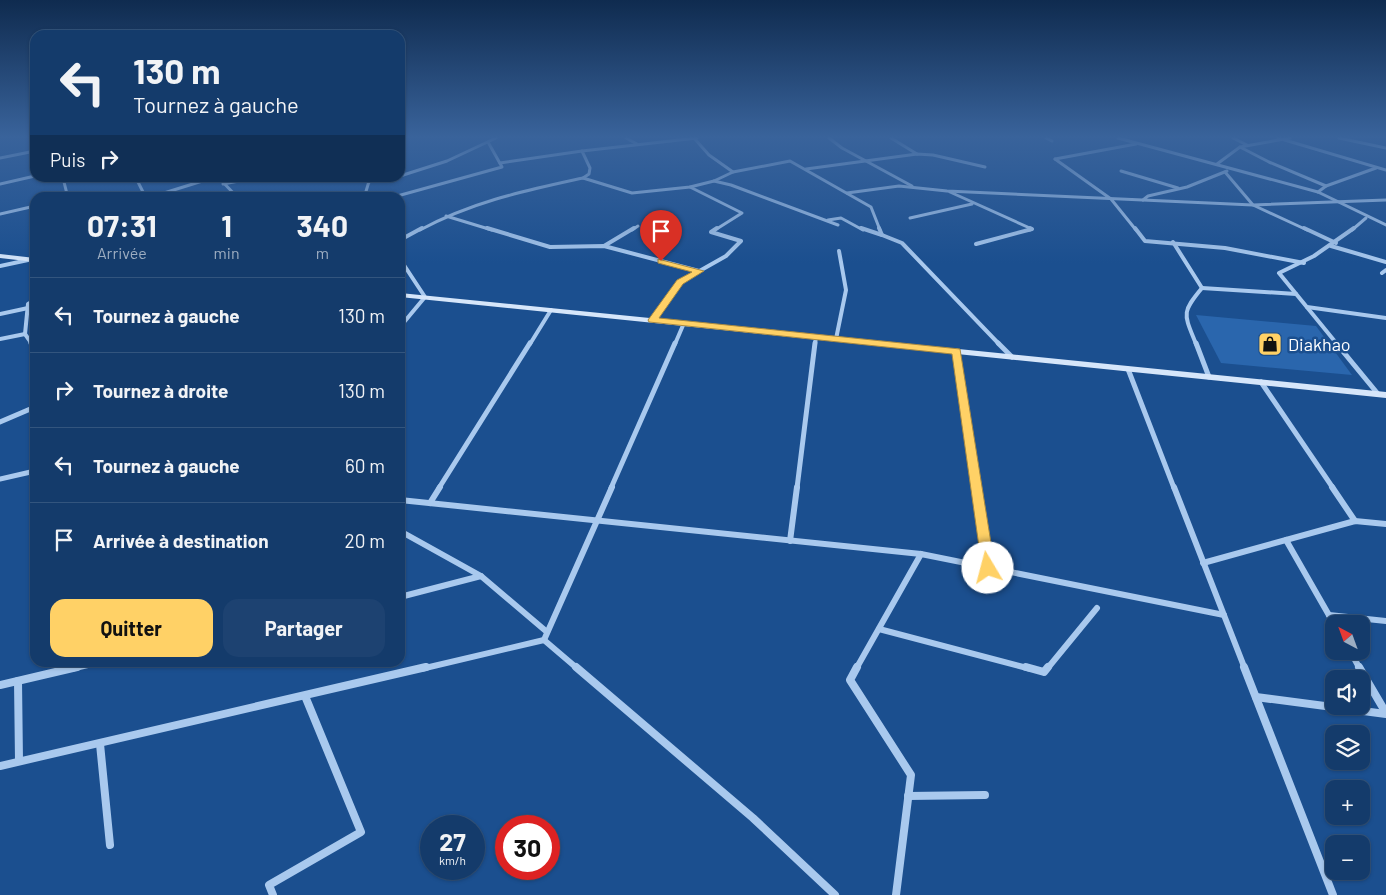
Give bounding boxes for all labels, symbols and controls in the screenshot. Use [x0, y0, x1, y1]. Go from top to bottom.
text: 130 m [133, 49, 220, 91]
icon: left [50, 50, 115, 115]
text: Tournez à gauche [133, 91, 299, 117]
icon: right [95, 145, 123, 173]
text: Puis [50, 148, 85, 171]
text: 07:31 [87, 207, 157, 243]
text: 1 [221, 207, 232, 243]
text: 340 [297, 207, 348, 243]
pin [640, 210, 682, 261]
icon: arrive [647, 217, 675, 245]
text: Arrivée [97, 243, 147, 262]
text: min [214, 243, 240, 262]
text: m [316, 243, 329, 262]
icon: left [50, 301, 78, 329]
text: Tournez à gauche [93, 304, 240, 327]
text: 130 m [338, 304, 385, 327]
shop icon: Diakhao [1257, 331, 1283, 357]
place label: Diakhao [1288, 333, 1351, 355]
icon: right [50, 376, 78, 404]
text: Tournez à droite [93, 379, 229, 402]
text: 130 m [338, 379, 385, 402]
icon: left [50, 451, 78, 479]
text: Tournez à gauche [93, 454, 240, 477]
text: 60 m [345, 454, 385, 477]
icon: arrive [50, 526, 78, 554]
text: Arrivée à destination [93, 529, 269, 552]
text: 20 m [345, 529, 385, 552]
position arrow [961, 541, 1013, 593]
button: Quitter [50, 599, 213, 657]
button: Partager [223, 599, 385, 657]
north arrow [1325, 615, 1370, 660]
map controls [1325, 615, 1370, 880]
button: sound [1325, 670, 1370, 715]
button: layers [1325, 725, 1370, 770]
button: + [1325, 780, 1370, 825]
speed limit sign: 30 [495, 815, 560, 880]
text: 27 [439, 826, 466, 856]
button: − [1325, 835, 1370, 880]
text: km/h [439, 853, 466, 867]

